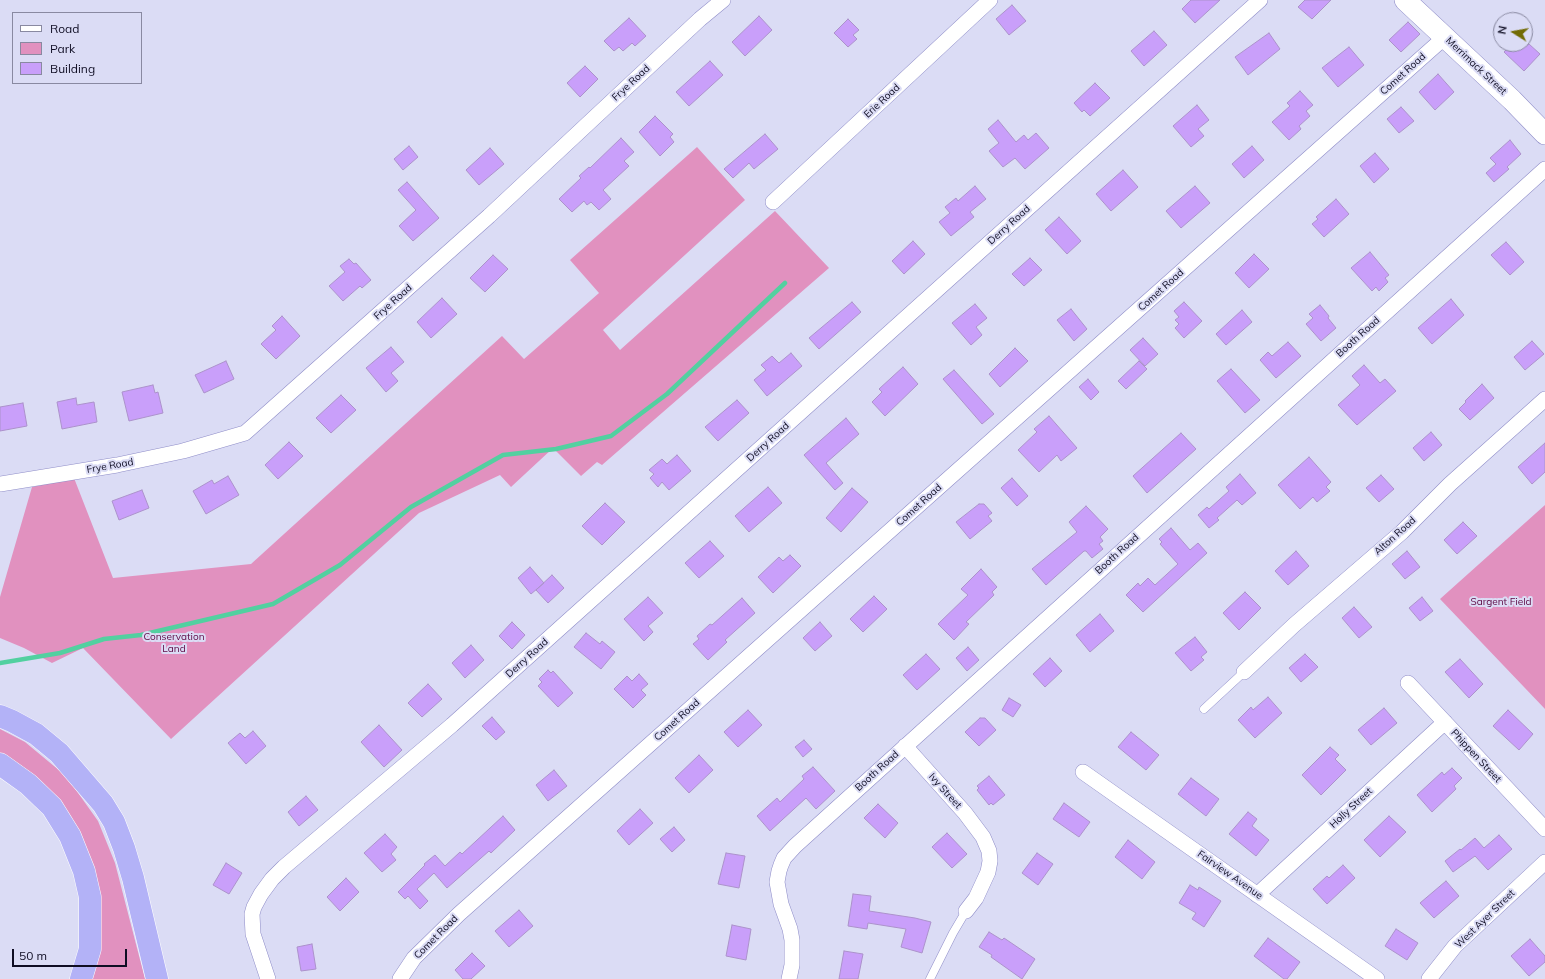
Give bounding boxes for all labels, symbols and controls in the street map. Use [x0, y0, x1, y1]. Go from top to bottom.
legend [12, 12, 142, 84]
north arrow [1493, 12, 1533, 52]
text: Road [50, 21, 79, 36]
text: N [1495, 24, 1510, 35]
street label: Merrimack Street [1443, 35, 1509, 97]
text: Park [50, 41, 75, 56]
street label: Comet Road [1378, 50, 1428, 98]
text: Building [50, 61, 95, 76]
street label: Frye Road [610, 62, 652, 104]
street label: Erie Road [862, 81, 902, 121]
street label: Derry Road [985, 203, 1033, 247]
street label: Comet Road [1136, 266, 1186, 314]
street label: Frye Road [371, 282, 415, 322]
street label: Booth Road [1334, 314, 1382, 360]
street label: Derry Road [744, 420, 792, 464]
street label: Frye Road [86, 456, 134, 476]
street label: Comet Road [894, 481, 944, 529]
street label: Alton Road [1372, 514, 1418, 558]
street label: Booth Road [1093, 531, 1141, 577]
park label: Sargent Field [1470, 596, 1532, 608]
park label: Conservation Land [143, 631, 205, 654]
street label: Derry Road [503, 636, 551, 680]
street label: Comet Road [652, 696, 702, 744]
street label: Phippen Street [1448, 727, 1504, 785]
street label: Booth Road [853, 748, 901, 794]
street label: Ivy Street [926, 771, 964, 811]
street label: Holly Street [1327, 785, 1375, 831]
street label: Fairview Avenue [1195, 848, 1265, 902]
street label: West Ayer Street [1453, 887, 1517, 951]
street label: Comet Road [412, 913, 460, 961]
scale bar [14, 941, 129, 967]
text: 50 m [19, 948, 47, 963]

